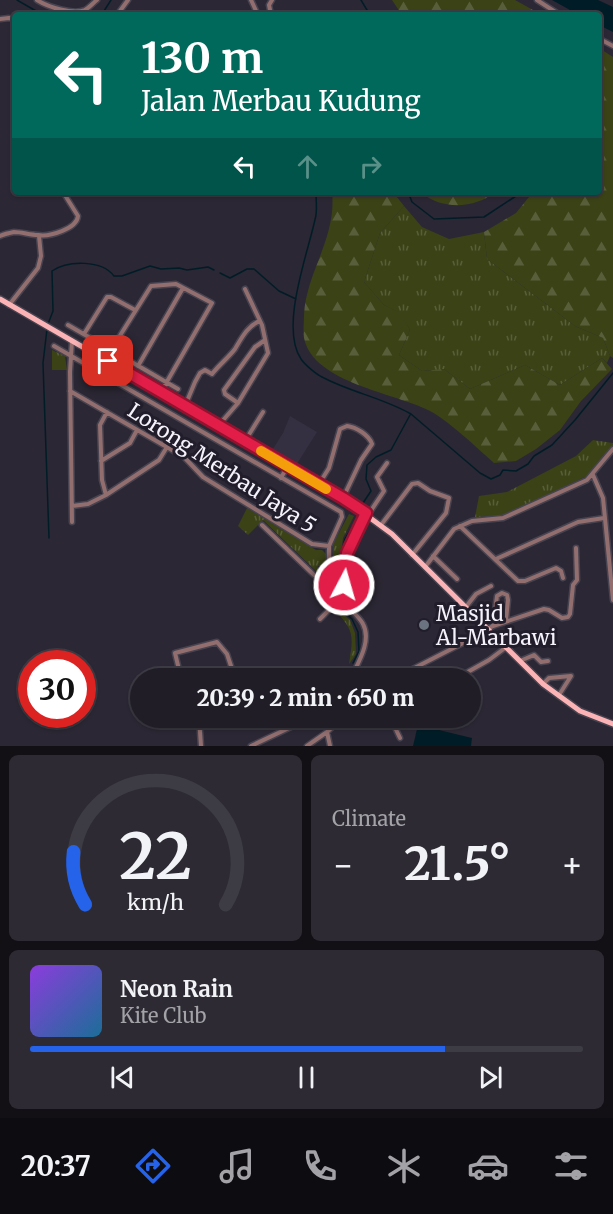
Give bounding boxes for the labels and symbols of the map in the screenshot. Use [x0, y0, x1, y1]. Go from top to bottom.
pin [82, 335, 133, 386]
street label: Lorong Merbau Jaya 5 [123, 397, 321, 539]
position arrow [312, 553, 376, 617]
place label: Masjid Al-Marbawi [435, 600, 557, 651]
marker: Masjid Al-Marbawi [417, 618, 431, 632]
speed limit sign: 30 [18, 650, 96, 728]

